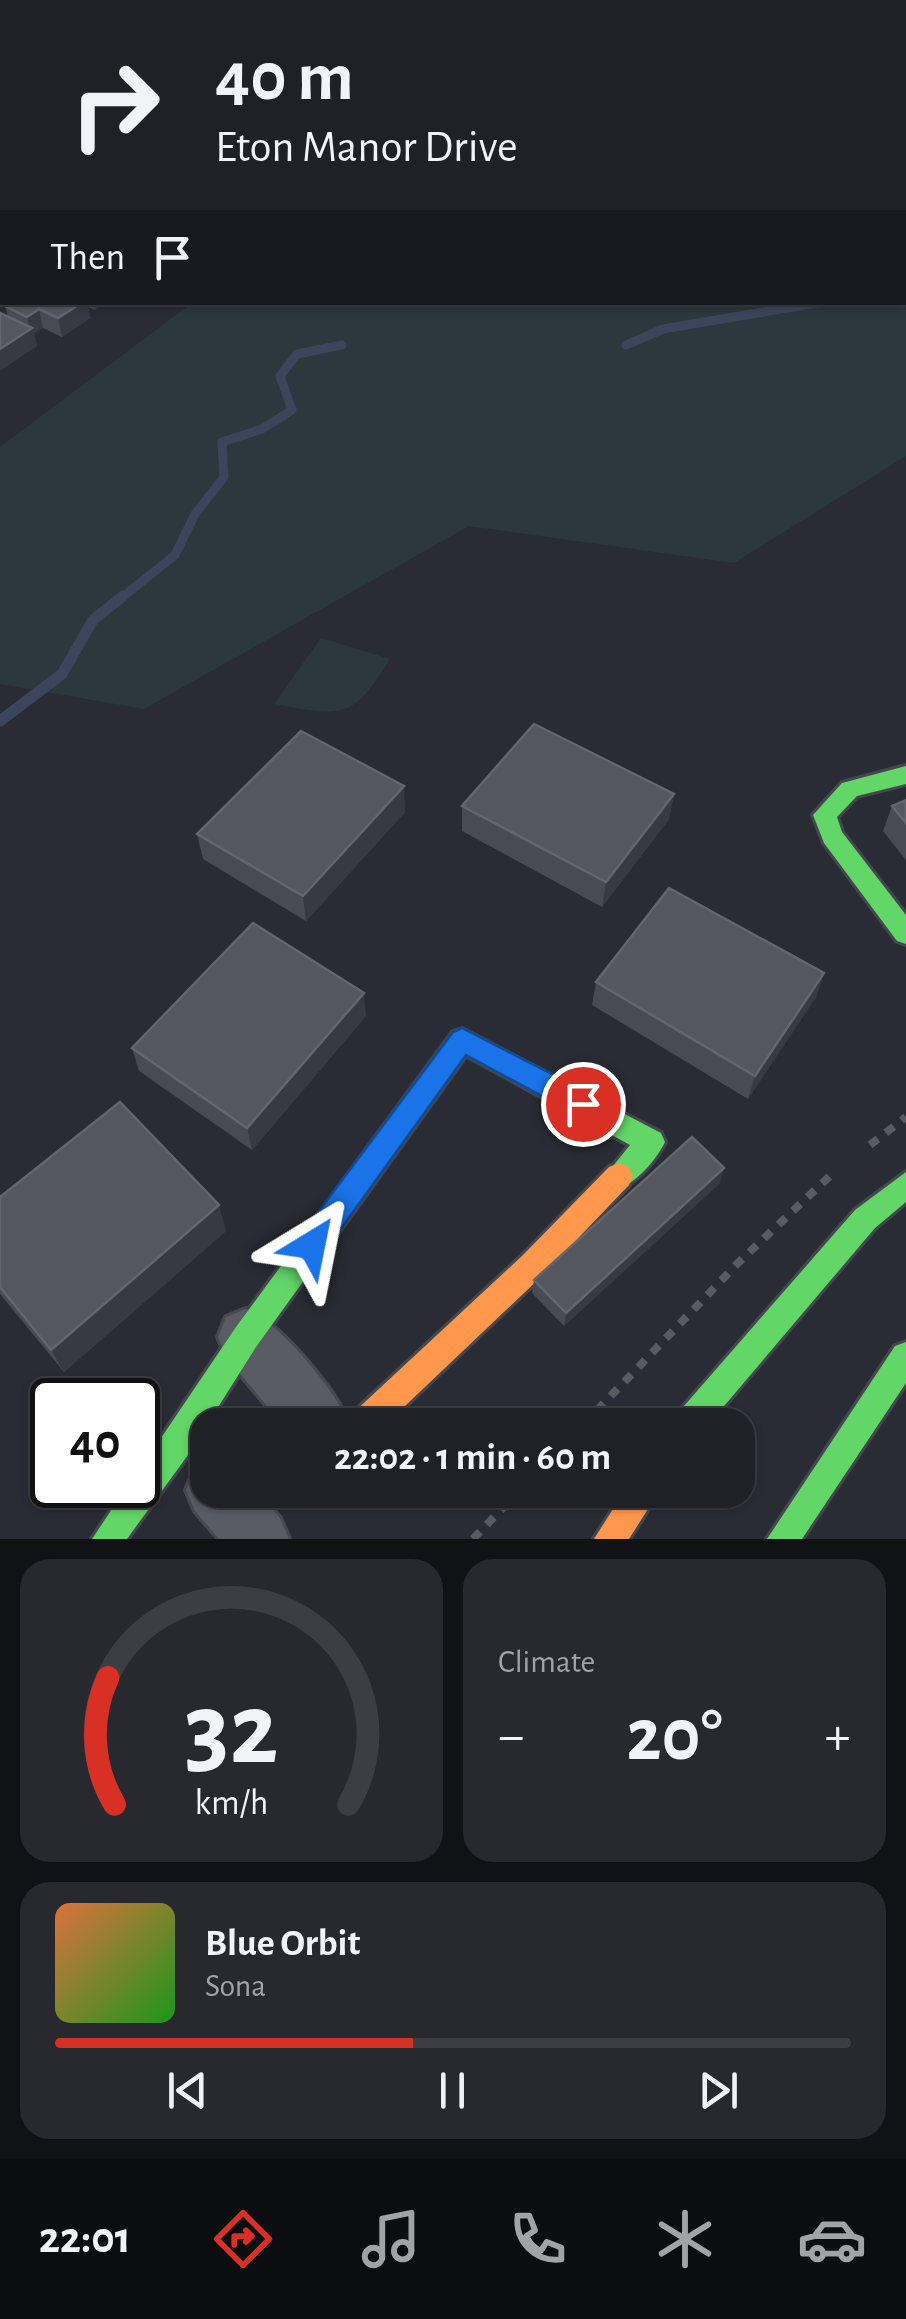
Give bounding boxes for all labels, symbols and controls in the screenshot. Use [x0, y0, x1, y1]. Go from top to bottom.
icon: right [50, 40, 180, 170]
text: 40 m [215, 43, 354, 113]
text: Eton Manor Drive [215, 125, 518, 170]
icon: arrive [145, 230, 200, 285]
text: Then [50, 239, 125, 277]
pin [541, 1062, 626, 1147]
icon: arrive [556, 1077, 611, 1132]
position arrow [260, 1193, 364, 1297]
speed limit sign: 40 [30, 1378, 160, 1508]
text: 22:02 · 1 min · 60 m [334, 1439, 611, 1477]
text: Climate [498, 1646, 595, 1678]
text: 32 [185, 1679, 278, 1783]
text: 20° [626, 1699, 723, 1774]
text: − [498, 1709, 524, 1764]
text: + [825, 1709, 851, 1764]
text: km/h [195, 1785, 268, 1821]
text: Blue Orbit [205, 1925, 360, 1963]
text: Sona [205, 1970, 266, 2002]
icon: previous [160, 2063, 215, 2118]
icon: pause [425, 2063, 480, 2118]
icon: next [691, 2063, 746, 2118]
icon: directions [208, 2204, 278, 2274]
icon: music [356, 2204, 426, 2274]
icon: phone [503, 2204, 573, 2274]
icon: climate [650, 2204, 720, 2274]
icon: car [797, 2204, 867, 2274]
text: 22:01 [39, 2216, 131, 2261]

